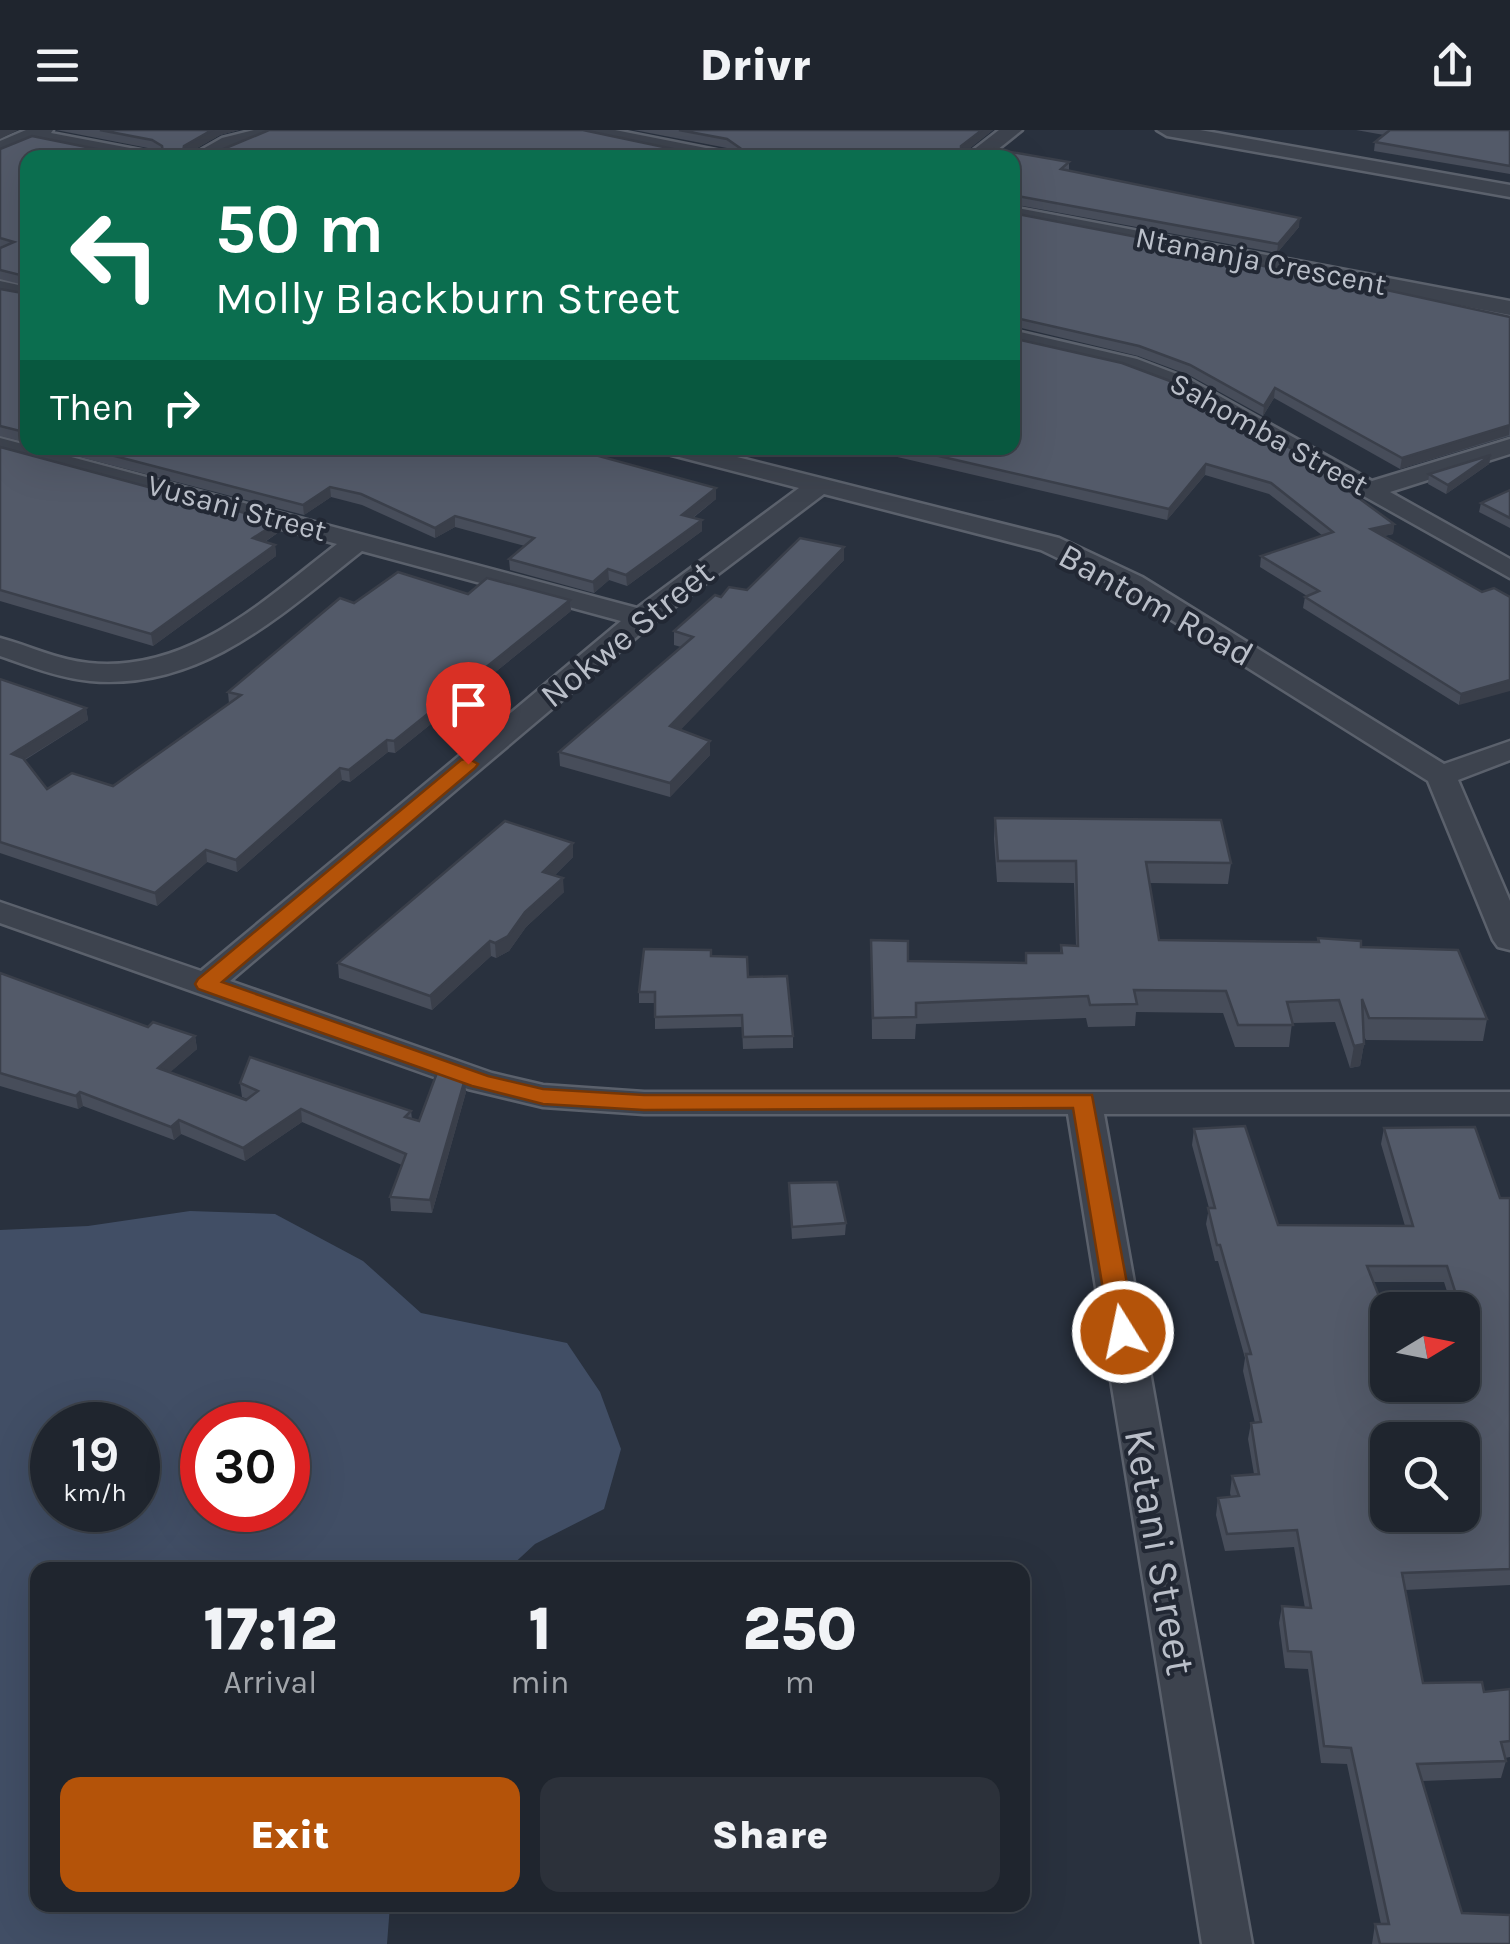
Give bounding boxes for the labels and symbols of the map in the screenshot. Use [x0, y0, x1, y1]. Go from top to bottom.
street label: Ntananja Crescent [1133, 219, 1389, 303]
street label: Sahomba Street [1164, 365, 1374, 503]
street label: Vusani Street [144, 467, 330, 549]
street label: Bantom Road [1052, 535, 1260, 675]
street label: Nokwe Street [532, 552, 722, 716]
pin [426, 662, 511, 765]
position arrow [1071, 1280, 1175, 1384]
north arrow [1370, 1292, 1480, 1402]
speed limit sign: 30 [180, 1402, 310, 1532]
street label: Ketani Street [1114, 1425, 1206, 1679]

